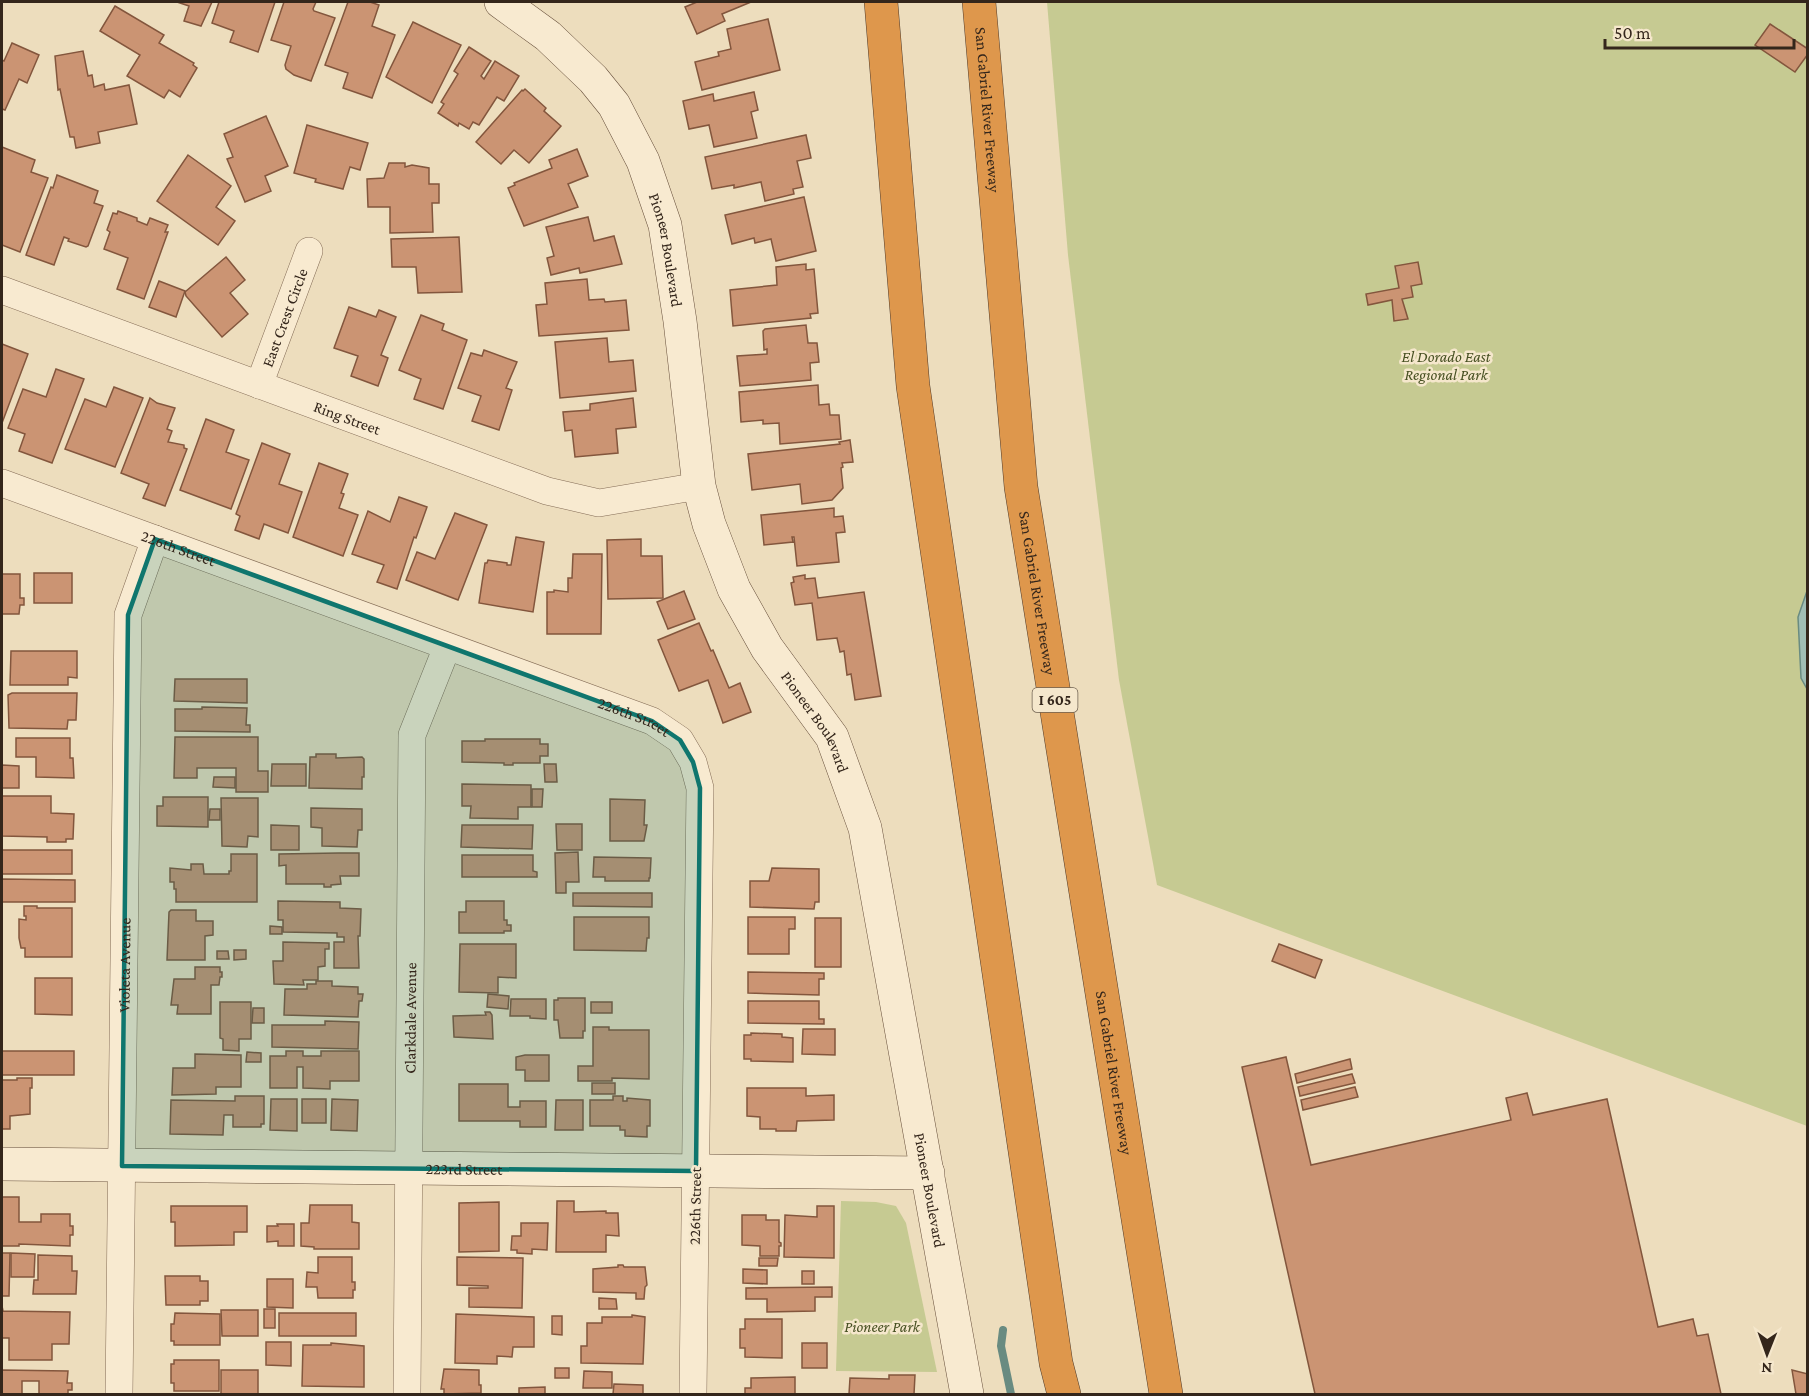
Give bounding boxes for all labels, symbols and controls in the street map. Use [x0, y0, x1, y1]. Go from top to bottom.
scale bar [1605, 12, 1794, 50]
text: 50 m [1614, 23, 1651, 43]
street label: San Gabriel River Freeway [973, 26, 1004, 194]
street label: Pioneer Boulevard [646, 190, 686, 309]
street label: East Crest Circle [258, 266, 310, 369]
park label: El Dorado East Regional Park [1402, 348, 1491, 384]
street label: Ring Street [312, 397, 384, 438]
street label: San Gabriel River Freeway [1016, 510, 1060, 677]
street label: 226th Street [139, 526, 219, 569]
street label: Pioneer Boulevard [778, 668, 853, 775]
road number: I 605 [1032, 688, 1078, 712]
street label: 226th Street [596, 693, 674, 740]
street label: Violeta Avenue [115, 917, 133, 1013]
street label: Clarkdale Avenue [401, 962, 419, 1074]
street label: San Gabriel River Freeway [1093, 990, 1136, 1157]
street label: Pioneer Boulevard [912, 1131, 949, 1249]
street label: 223rd Street [425, 1160, 503, 1177]
street label: 226th Street [686, 1166, 704, 1245]
park label: Pioneer Park [844, 1318, 921, 1335]
north arrow [1737, 1324, 1797, 1384]
text: N [1761, 1360, 1772, 1377]

